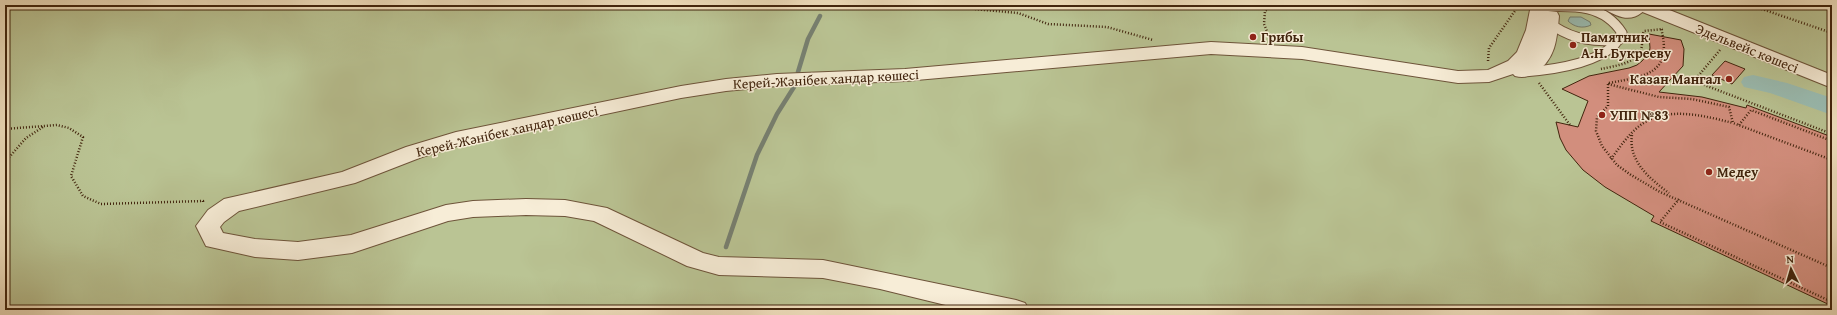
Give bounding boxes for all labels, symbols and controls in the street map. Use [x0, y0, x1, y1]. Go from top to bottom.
street label: Эдельвейс көшесі [1693, 18, 1801, 78]
place label: Грибы [1261, 27, 1304, 47]
place label: Памятник А.Н. Букрееву [1581, 27, 1672, 63]
marker: Грибы [1248, 32, 1258, 42]
marker: Памятник А.Н. Букрееву [1568, 40, 1578, 50]
street label: Керей-Жәнібек хандар көшесі [733, 64, 920, 94]
place label: Казан Мангал [1630, 69, 1721, 89]
marker: Казан Мангал [1724, 74, 1734, 84]
street label: Керей-Жәнібек хандар көшесі [414, 100, 600, 162]
place label: УПП №83 [1610, 105, 1669, 125]
marker: УПП №83 [1597, 110, 1607, 120]
place label: Медеу [1717, 162, 1759, 182]
marker: Медеу [1704, 167, 1714, 177]
north arrow [1771, 249, 1811, 289]
text: N [1786, 251, 1795, 267]

